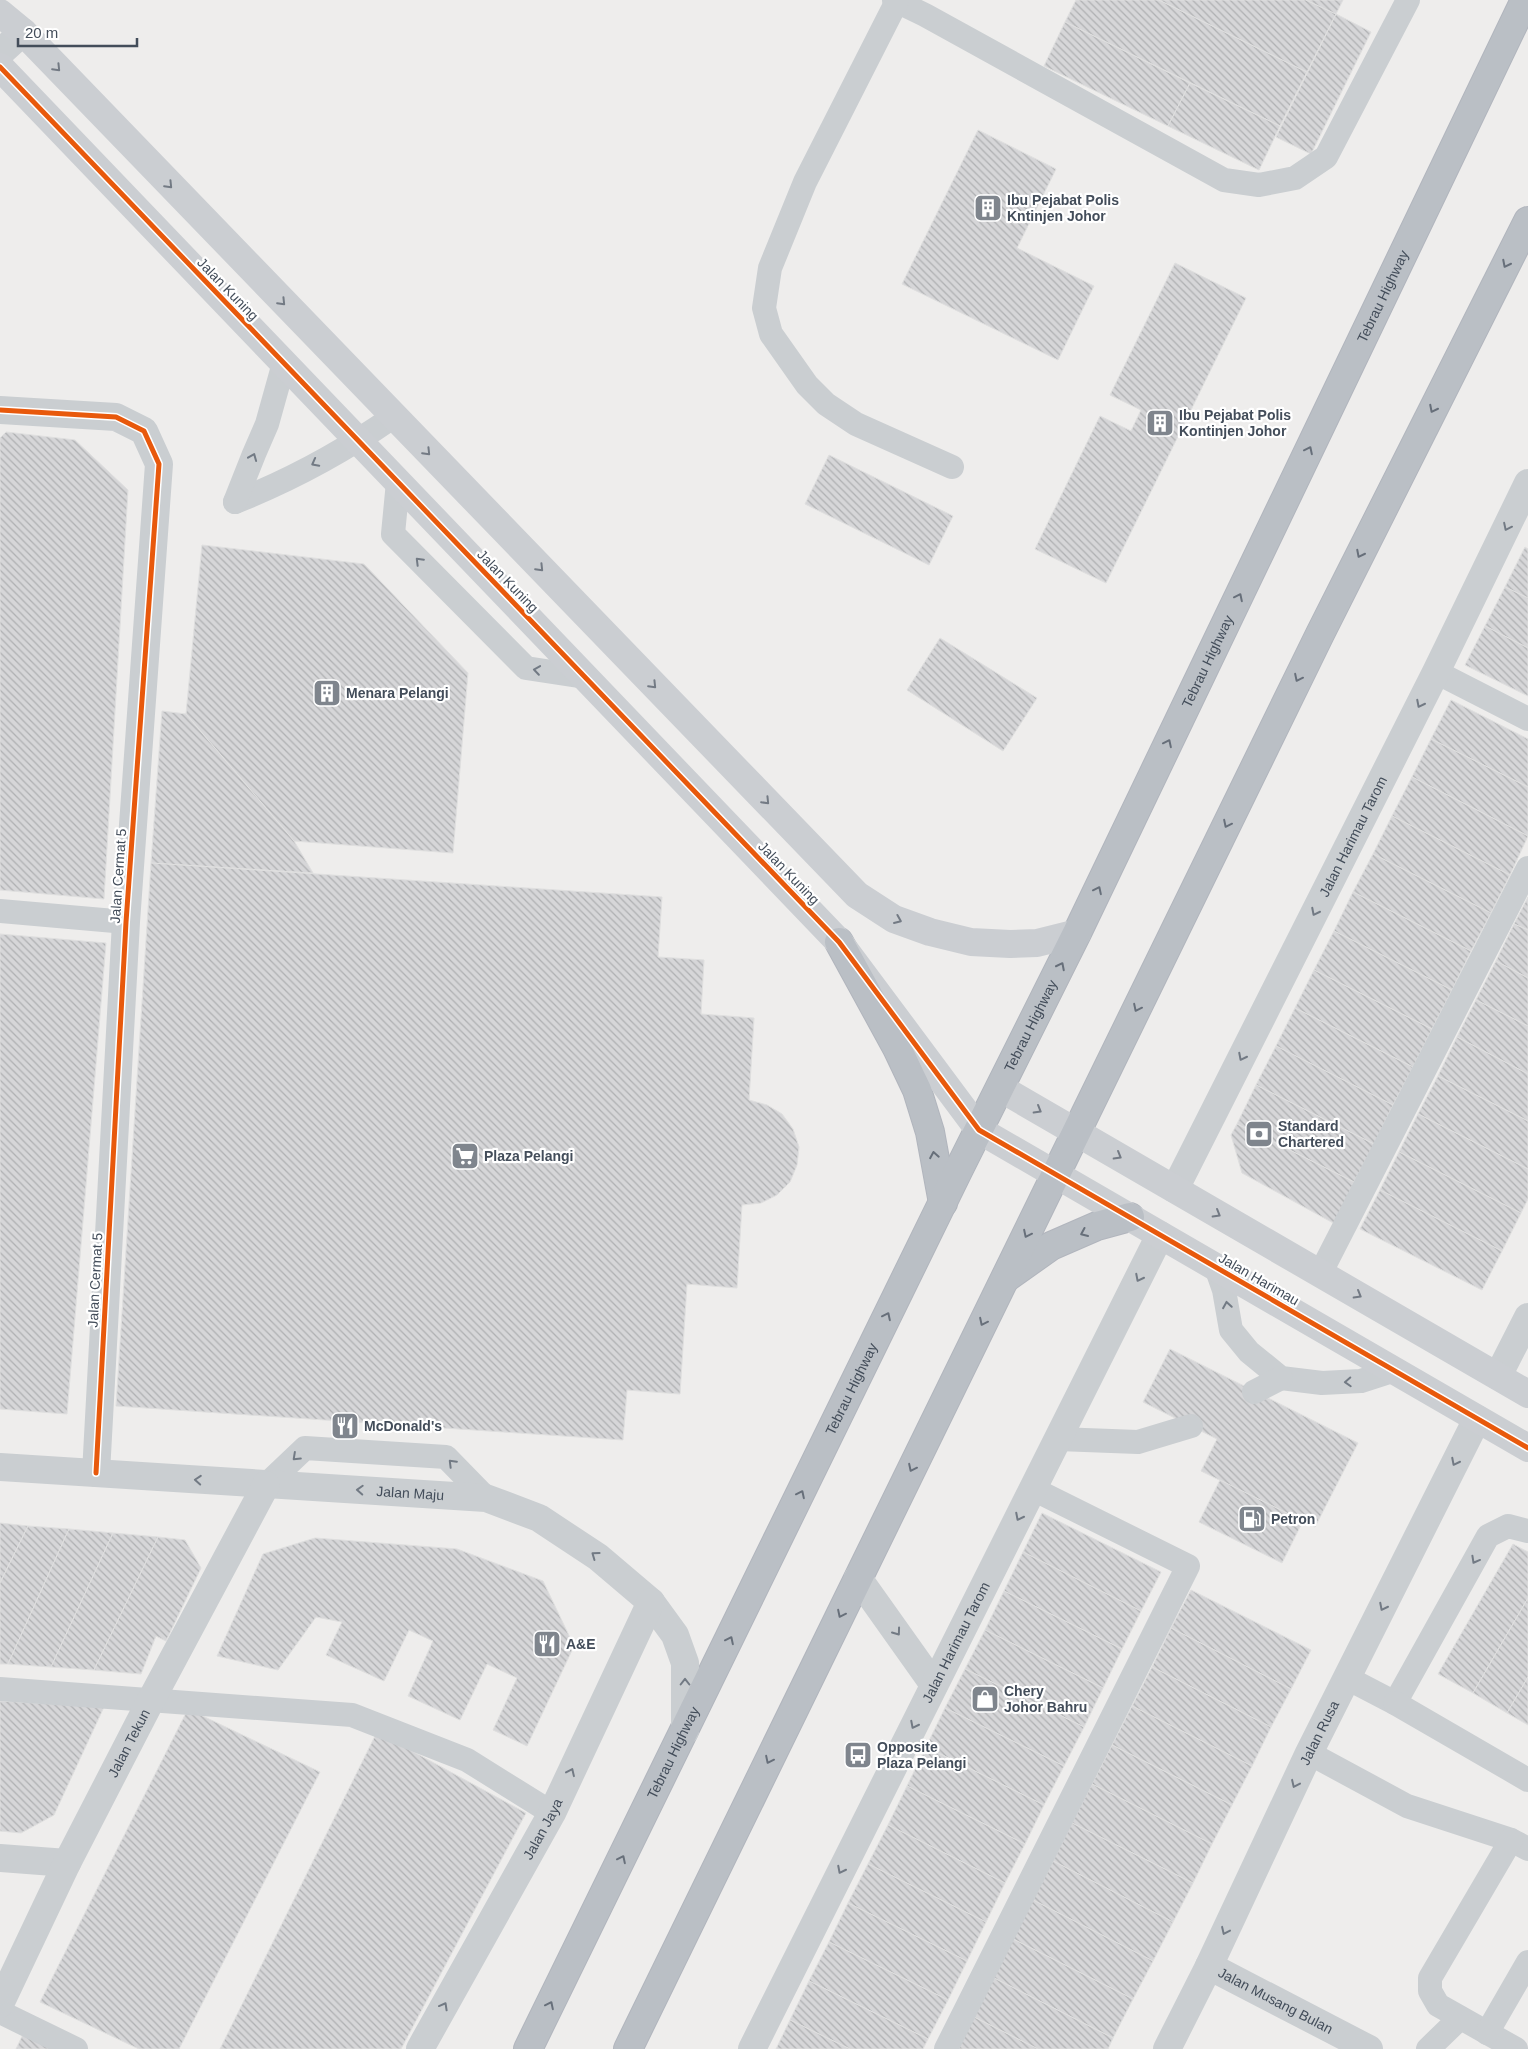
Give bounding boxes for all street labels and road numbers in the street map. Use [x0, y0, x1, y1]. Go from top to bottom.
street label: Tebrau Highway [1354, 248, 1412, 345]
street label: Jalan Kuning [194, 254, 262, 324]
street label: Jalan Kuning [474, 546, 542, 616]
street label: Tebrau Highway [1178, 613, 1236, 710]
street label: Jalan Harimau Tarom [1316, 773, 1390, 899]
street label: Jalan Cermat 5 [107, 828, 129, 924]
street label: Jalan Kuning [755, 838, 823, 908]
street label: Tebrau Highway [1001, 977, 1060, 1074]
street label: Jalan Cermat 5 [85, 1232, 105, 1328]
street label: Jalan Harimau [1216, 1250, 1302, 1308]
street label: Tebrau Highway [822, 1340, 881, 1438]
street label: Jalan Maju [376, 1483, 445, 1503]
street label: Jalan Harimau Tarom [919, 1579, 993, 1705]
street label: Jalan Rusa [1296, 1698, 1342, 1768]
street label: Tebrau Highway [644, 1704, 702, 1801]
street label: Jalan Tekun [105, 1706, 153, 1780]
street label: Jalan Jaya [520, 1796, 566, 1862]
street label: Jalan Musang Bulan [1216, 1964, 1336, 2037]

